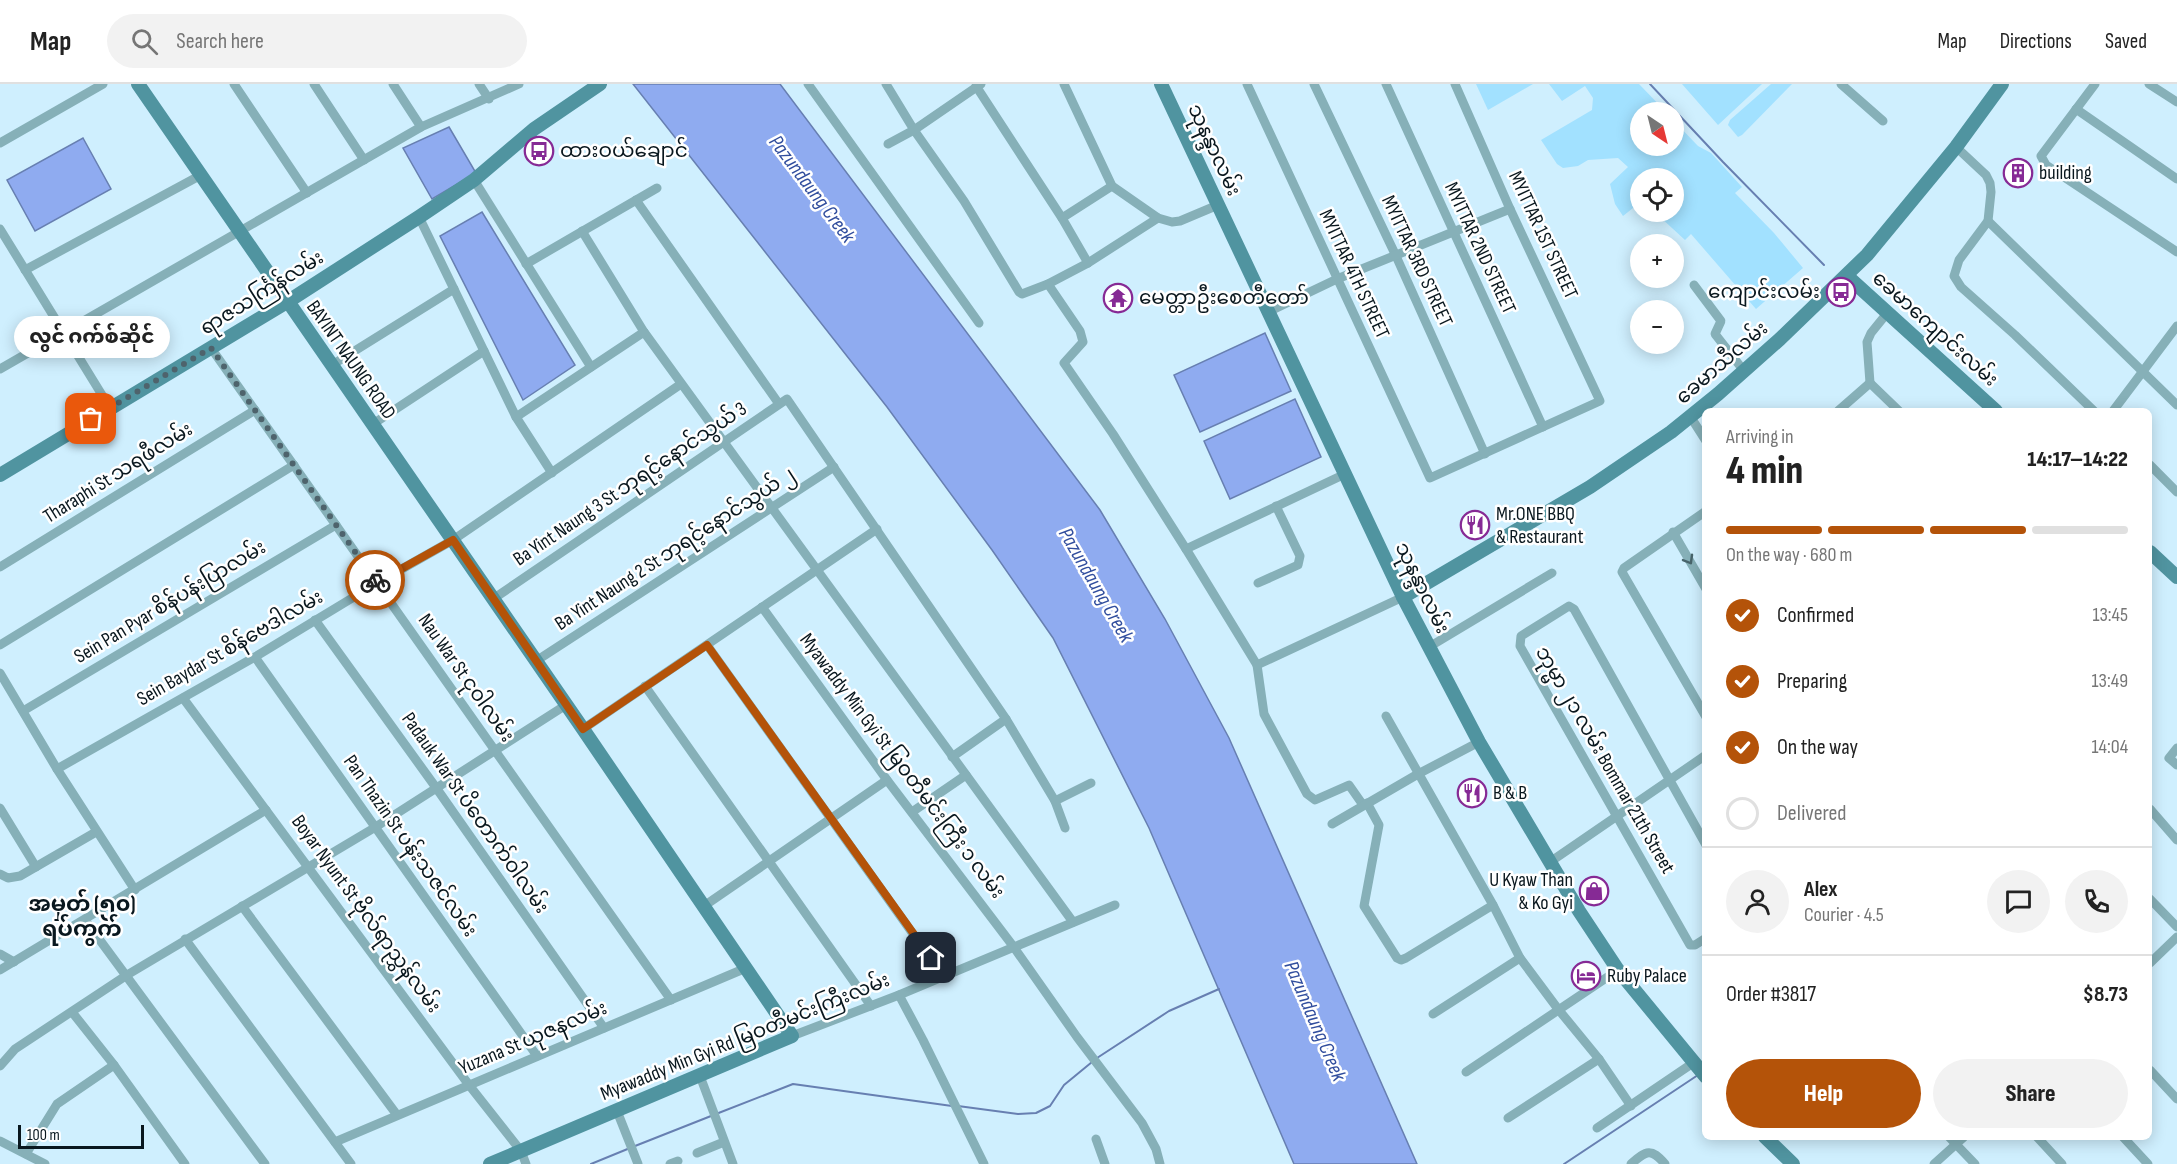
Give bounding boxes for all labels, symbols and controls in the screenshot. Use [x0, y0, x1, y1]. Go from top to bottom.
search box [107, 14, 527, 68]
text: Map [30, 25, 71, 58]
icon: search [128, 25, 161, 58]
text: Search here [176, 28, 264, 55]
text: Map [1937, 29, 1967, 54]
text: Directions [2000, 29, 2072, 54]
text: Saved [2105, 29, 2147, 54]
street label: သုနန္ဒာလမ်း [1179, 99, 1248, 201]
north arrow [1630, 102, 1684, 156]
map controls [1630, 102, 1684, 354]
water label: Pazundaung Creek [764, 130, 861, 249]
bus stop icon: ထားဝယ်ချောင် [523, 135, 555, 167]
place label: ထားဝယ်ချောင် [560, 136, 688, 166]
building icon: building [2002, 157, 2034, 189]
place label: building [2039, 161, 2092, 185]
street label: MYITTAR 1ST STREET [1503, 167, 1583, 303]
button: locate [1630, 168, 1684, 222]
street label: MYITTAR 2ND STREET [1439, 178, 1521, 318]
street label: MYITTAR 3RD STREET [1376, 192, 1458, 330]
street label: MYITTAR 4TH STREET [1314, 206, 1394, 342]
button: + [1630, 234, 1684, 288]
street label: ရာဇသင်္ကြန်လမ်း [194, 243, 330, 343]
street label: ခေမာကျောင်းလမ်း [1865, 264, 2005, 394]
bus stop icon: ကျောင်းလမ်း [1825, 276, 1857, 308]
place label: ကျောင်းလမ်း [1708, 277, 1820, 307]
temple icon: မေတ္တာဦးစေတီတော် [1102, 282, 1134, 314]
place label: မေတ္တာဦးစေတီတော် [1139, 283, 1309, 313]
street label: BAYINT NAUNG ROAD [301, 296, 401, 424]
button: − [1630, 300, 1684, 354]
street label: ခေမာသီလမ်း [1669, 314, 1773, 409]
callout: လွင် ဂက်စ်ဆိုင် [13, 317, 169, 359]
text: လွင် ဂက်စ်ဆိုင် [29, 325, 155, 349]
pin [65, 393, 116, 444]
street label: Ba Yint Naung 3 St ဘုရင့်နောင်သွယ် 3 [507, 394, 754, 575]
icon: bag [74, 402, 107, 435]
street label: Tharaphi St သရဖီလမ်း [37, 415, 199, 531]
text: Arriving in [1726, 425, 1794, 449]
text: 14:17–14:22 [2027, 446, 2128, 473]
text: 4 min [1726, 448, 1803, 495]
street label: Ba Yint Naung 2 St ဘုရင့်နောင်သွယ် ၂ [549, 460, 802, 639]
place label: Mr.ONE BBQ & Restaurant [1496, 502, 1583, 549]
restaurant icon: Mr.ONE BBQ & Restaurant [1459, 509, 1491, 541]
water label: Pazundaung Creek [1053, 523, 1139, 648]
street label: Sein Pan Pyar စိန်ပန်းပြာလမ်း [68, 533, 272, 671]
street label: သုနန္ဒာလမ်း [1386, 537, 1457, 639]
text: On the way · 680 m [1726, 543, 1852, 567]
courier [345, 550, 405, 610]
one-way arrow [1682, 554, 1694, 565]
icon: bike [359, 564, 392, 597]
street label: Sein Baydar St စိန်ဗေဒါလမ်း [131, 582, 329, 714]
icon: check [1726, 599, 1759, 632]
text: Confirmed [1777, 602, 1854, 629]
text: 13:45 [2092, 603, 2128, 627]
street label: Nau War St ငုဝါလမ်း [410, 607, 522, 749]
street label: Myawaddy Min Gyi St မြဝတီမင်းကြီး ၁ လမ်း [792, 627, 1012, 905]
street label: ဘုမ္မာ ၂၁ လမ်း Bommar 21th Street [1527, 641, 1683, 880]
icon: check [1726, 665, 1759, 698]
text: Preparing [1777, 668, 1847, 695]
text: 13:49 [2092, 669, 2128, 693]
street label: Padauk War St ပိတောက်ဝါလမ်း [396, 706, 556, 918]
icon: check [1726, 731, 1759, 764]
text: On the way [1777, 734, 1858, 761]
text: 14:04 [2092, 735, 2128, 759]
street label: Pan Thazin St ပန်းသဇင်လမ်း [336, 749, 484, 943]
restaurant icon: B & B [1456, 777, 1488, 809]
place label: B & B [1493, 781, 1527, 805]
text: Delivered [1777, 800, 1846, 827]
street label: Boyar Nyunt St ဗိုလ်ရာညွှန်လမ်း [283, 809, 448, 1020]
place label: U Kyaw Than & Ko Gyi [1489, 868, 1573, 915]
button: person [1726, 870, 1789, 933]
button: chat [1987, 870, 2050, 933]
button: phone [2065, 870, 2128, 933]
shop icon: U Kyaw Than & Ko Gyi [1578, 875, 1610, 907]
text: Alex [1804, 876, 1837, 903]
district label: အမှတ် (၅၀) ရပ်ကွက် [28, 888, 136, 946]
text: Courier · 4.5 [1804, 903, 1884, 927]
pin [905, 932, 956, 983]
icon: home [914, 941, 947, 974]
water label: Pazundaung Creek [1278, 957, 1352, 1086]
hotel icon: Ruby Palace [1570, 960, 1602, 992]
place label: Ruby Palace [1607, 964, 1687, 988]
street label: Myawaddy Min Gyi Rd မြဝတီမင်းကြီးလမ်း [596, 965, 894, 1109]
text: Order #3817 [1726, 981, 1816, 1008]
text: $8.73 [2083, 981, 2128, 1008]
street label: Yuzana St ယုဇနလမ်း [454, 993, 612, 1084]
button: Help [1726, 1059, 1921, 1128]
button: Share [1933, 1059, 2128, 1128]
scale bar [18, 1122, 144, 1150]
text: 100 m [27, 1126, 60, 1145]

